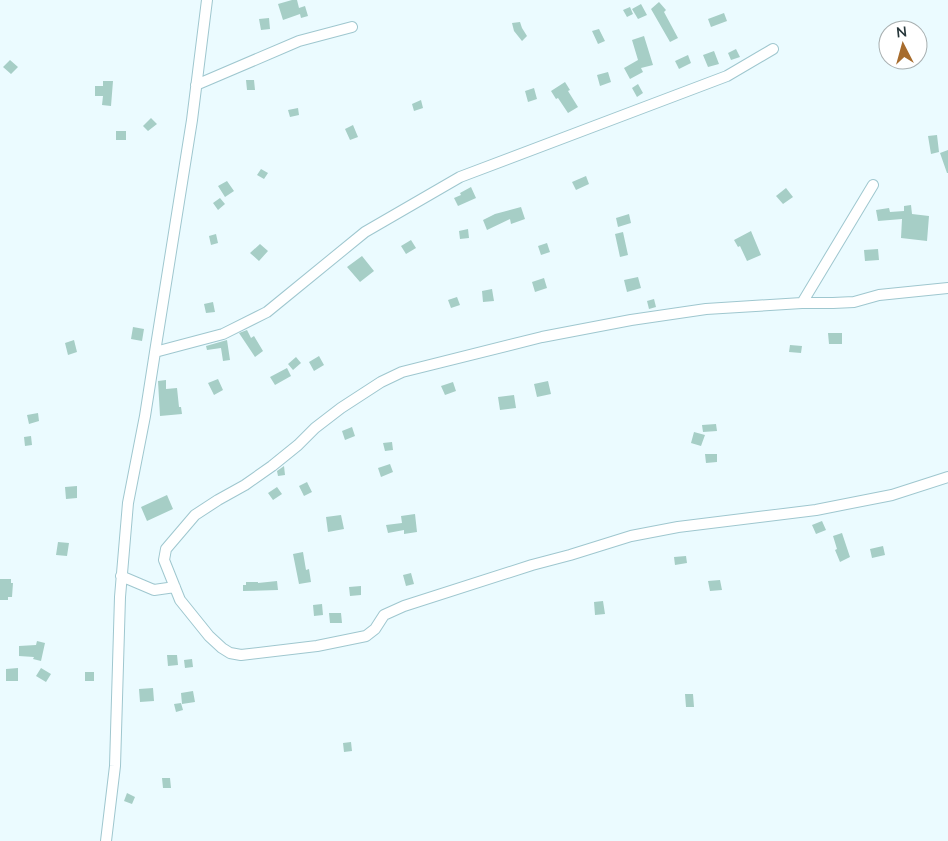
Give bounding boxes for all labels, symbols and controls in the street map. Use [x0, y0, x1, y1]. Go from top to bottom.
north arrow [878, 20, 928, 70]
text: N [895, 23, 908, 41]

